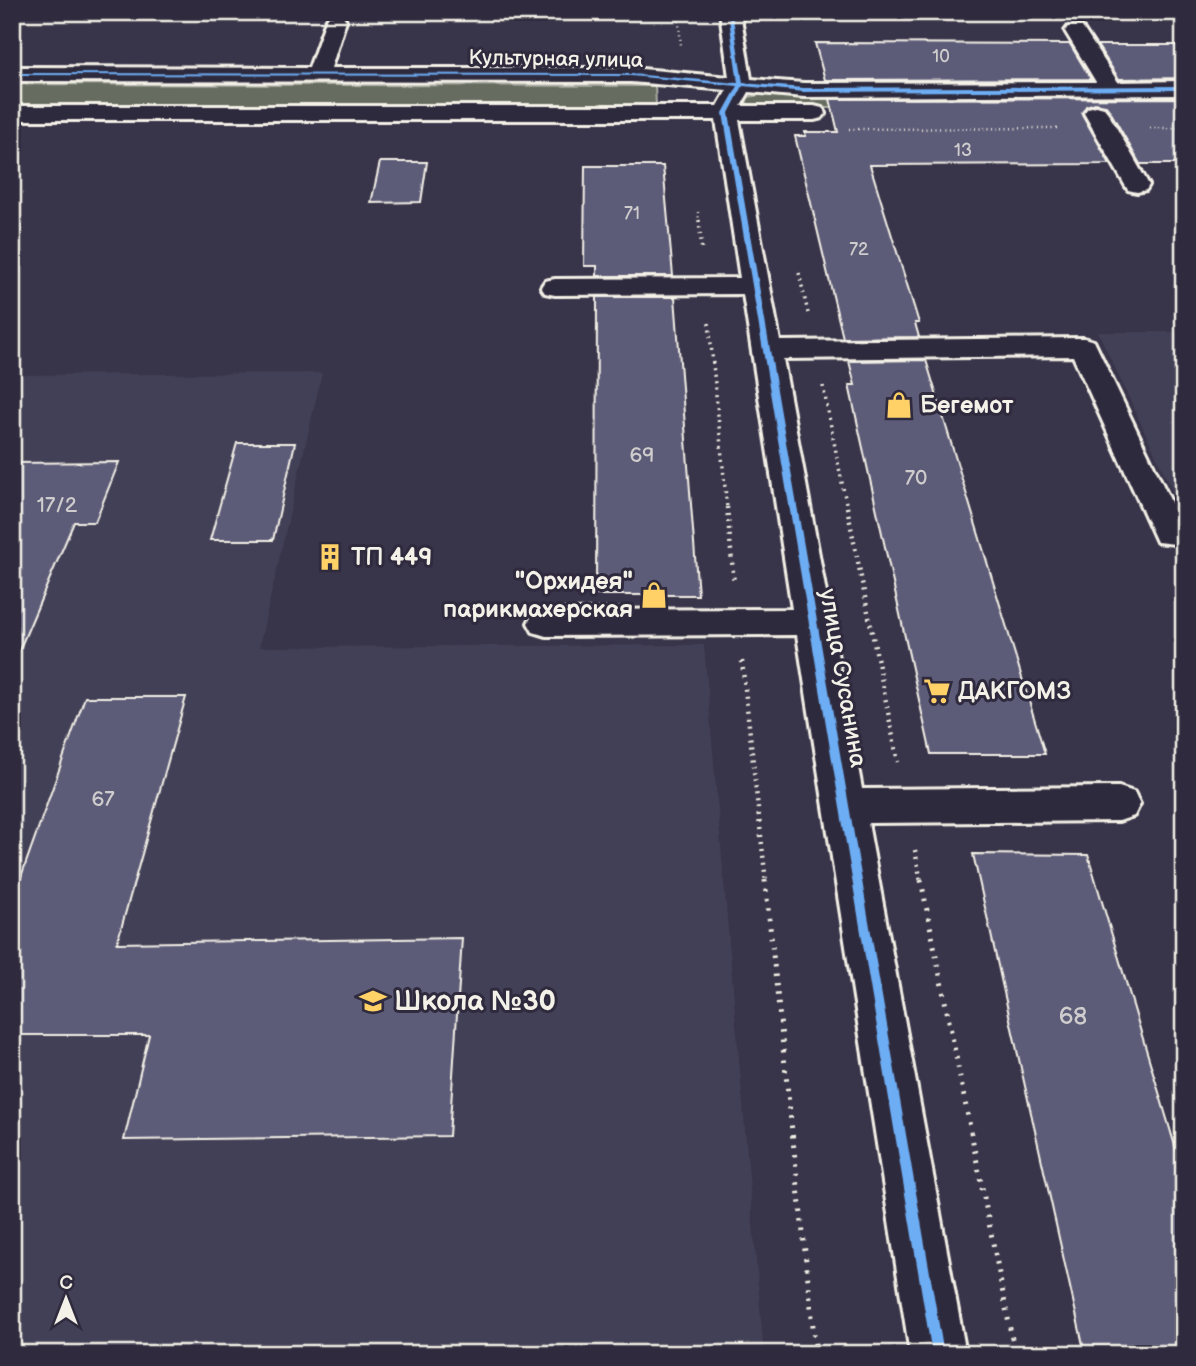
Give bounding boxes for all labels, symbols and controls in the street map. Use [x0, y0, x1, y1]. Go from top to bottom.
street label: Культурная улица [468, 45, 644, 73]
house number: 10 [932, 46, 950, 67]
house number: 13 [954, 140, 972, 161]
house number: 71 [624, 203, 640, 224]
house number: 72 [849, 239, 869, 260]
shop icon: Бегемот [884, 390, 914, 420]
place label: Бегемот [920, 391, 1014, 420]
house number: 69 [630, 443, 654, 468]
house number: 70 [905, 466, 927, 491]
house number: 17/2 [37, 493, 78, 518]
building icon: ТП 449 [315, 542, 345, 572]
place label: ТП 449 [351, 543, 432, 572]
place label: "Орхидея" парикмахерская [443, 567, 633, 624]
shop icon: "Орхидея" парикмахерская [639, 580, 669, 610]
street label: улица Сусанина [813, 586, 873, 770]
supermarket icon: ДАКГОМЗ [922, 676, 952, 706]
place label: ДАКГОМЗ [958, 677, 1071, 706]
house number: 67 [91, 787, 115, 812]
place label: Школа №30 [394, 985, 556, 1018]
school or university icon: Школа №30 [358, 986, 388, 1016]
house number: 68 [1059, 1002, 1087, 1031]
north arrow [32, 1264, 102, 1334]
text: С [59, 1272, 73, 1295]

